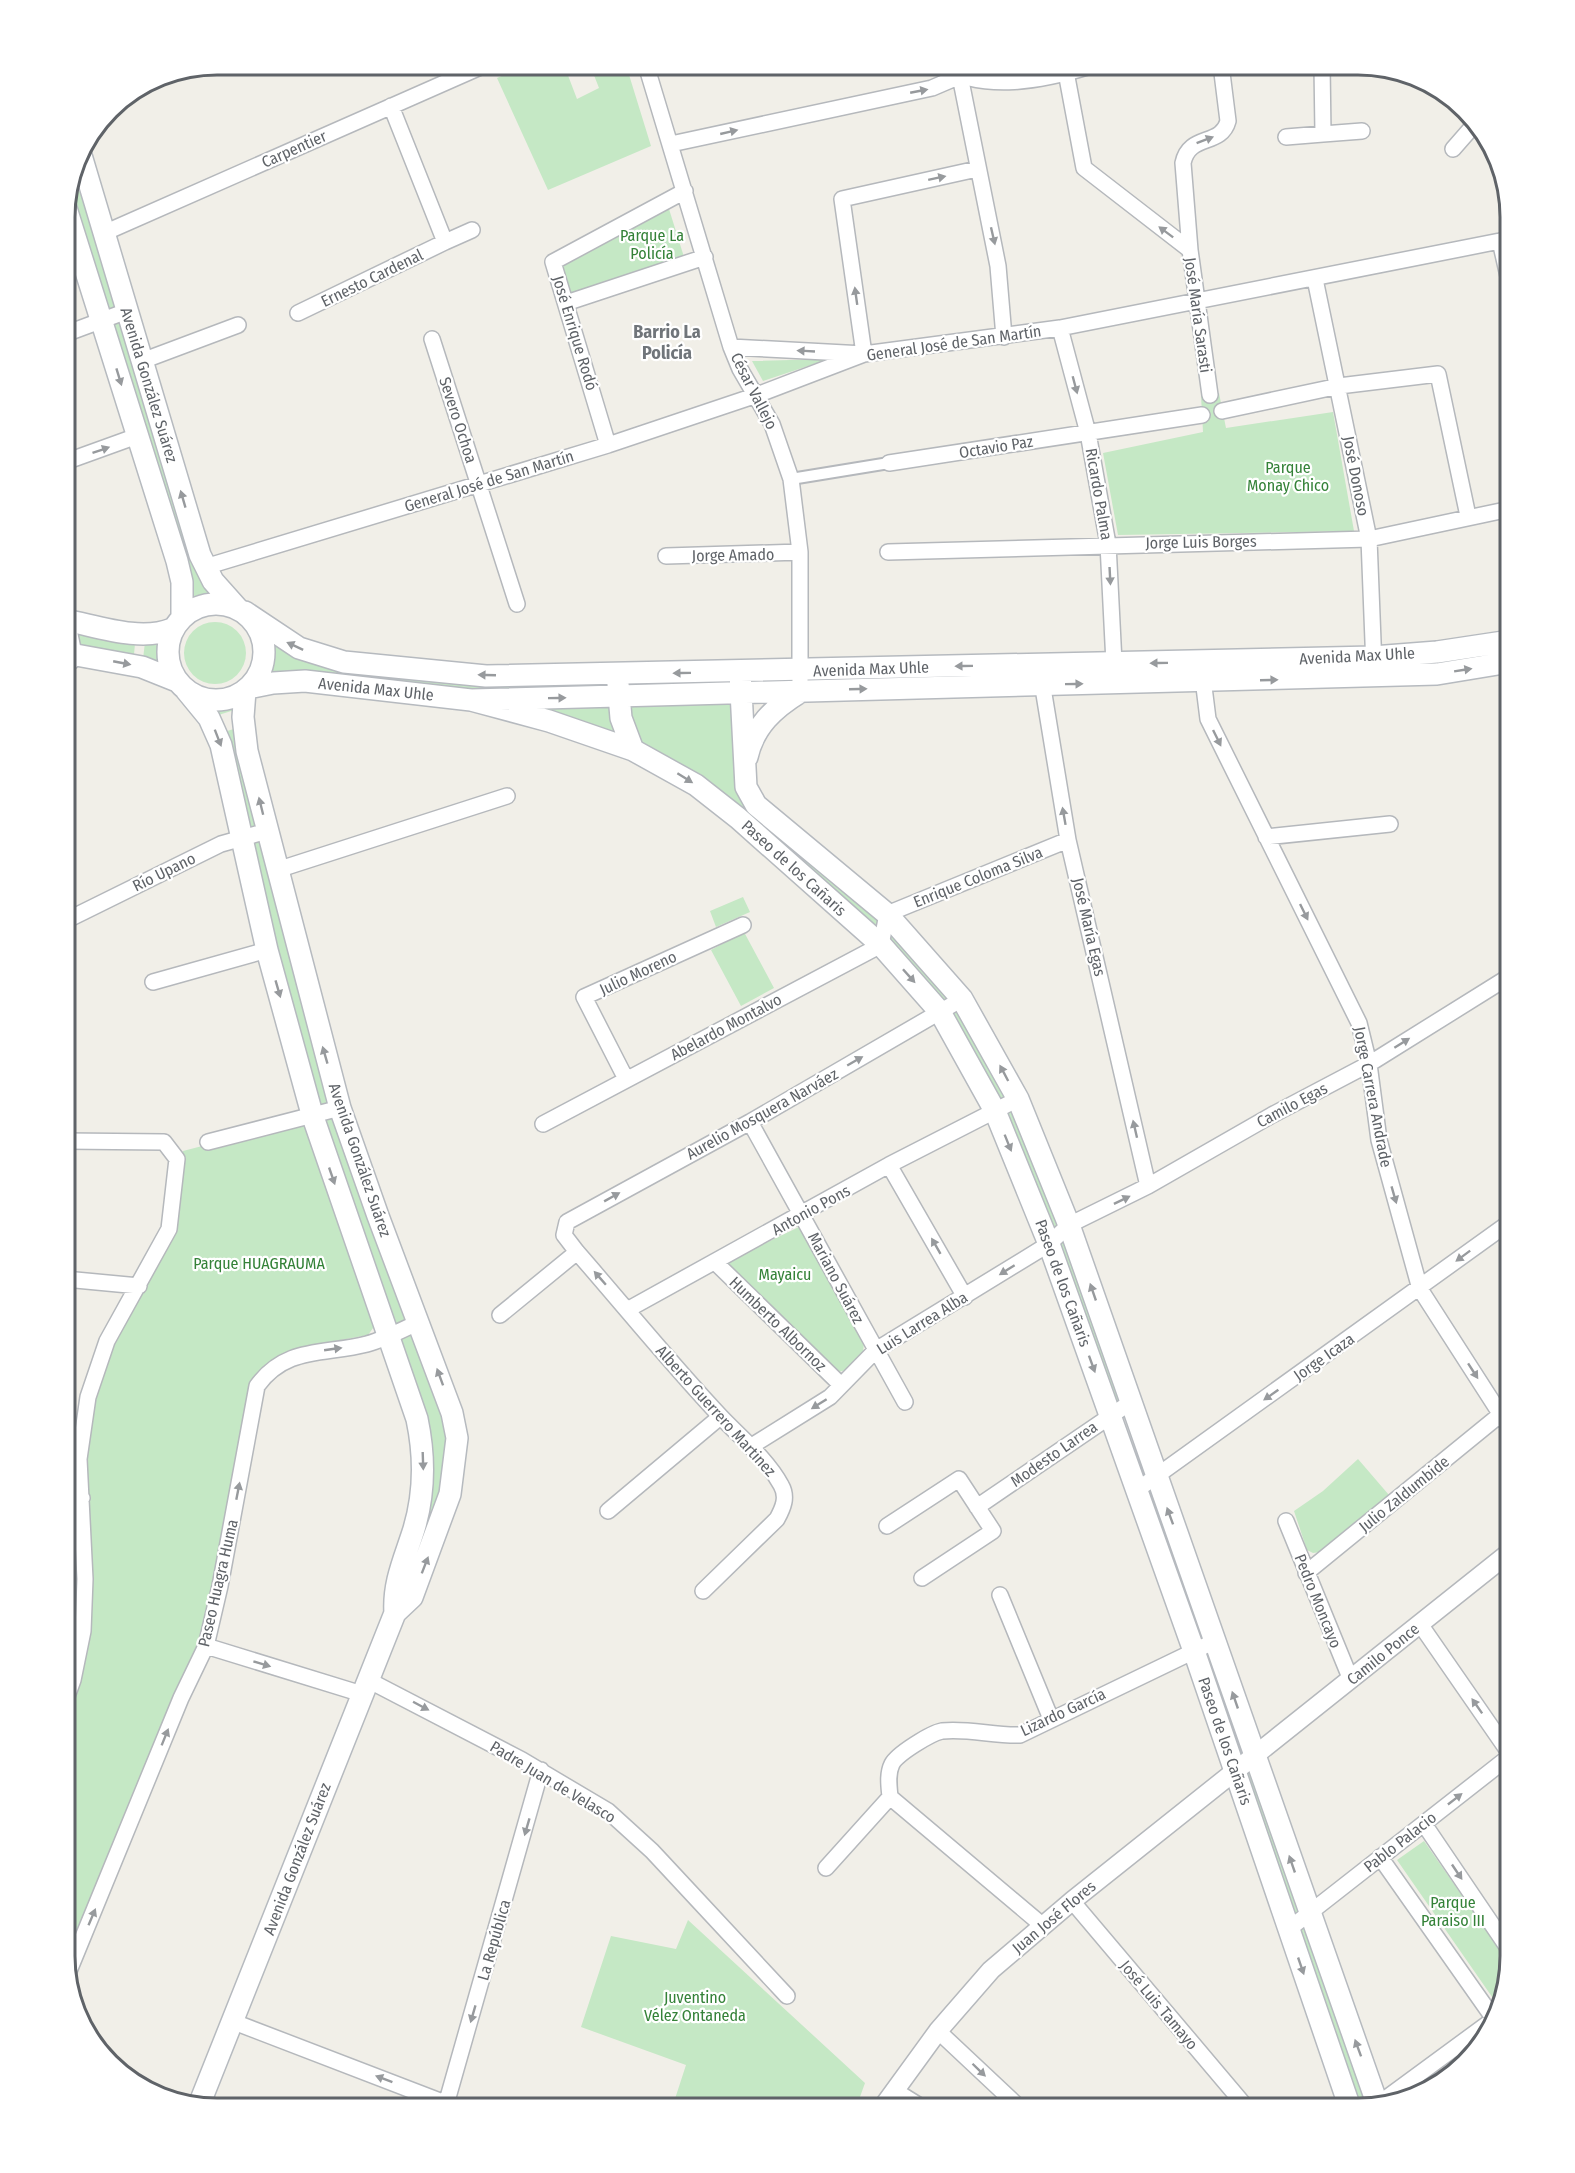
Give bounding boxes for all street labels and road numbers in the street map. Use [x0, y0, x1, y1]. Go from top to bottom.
street label: Carpentier [259, 126, 330, 172]
street label: Ernesto Cardenal [318, 245, 426, 311]
street label: José María Sarasti [1180, 256, 1216, 374]
street label: José Enrique Rodó [548, 273, 602, 393]
street label: Avenida González Suárez [116, 305, 182, 465]
street label: General José de San Martín [865, 321, 1043, 365]
street label: César Vallejo [727, 349, 781, 433]
street label: Severo Ochoa [435, 375, 481, 466]
street label: Octavio Paz [958, 432, 1034, 462]
street label: José Donoso [1339, 434, 1373, 518]
street label: General José de San Martín [402, 446, 576, 516]
street label: Ricardo Palma [1082, 447, 1116, 541]
street label: Jorge Luis Borges [1145, 532, 1257, 552]
street label: Jorge Amado [692, 545, 774, 565]
street label: Avenida Max Uhle [1299, 643, 1415, 669]
street label: Avenida Max Uhle [813, 657, 929, 681]
street label: Avenida Max Uhle [317, 673, 435, 705]
street label: Paseo de los Cañaris [738, 816, 850, 920]
street label: Enrique Coloma Silva [911, 842, 1045, 912]
street label: Río Upano [130, 849, 198, 895]
street label: José María Egas [1068, 876, 1110, 978]
street label: Julio Moreno [596, 947, 680, 999]
street label: Abelardo Montalvo [667, 990, 785, 1064]
street label: Jorge Carrera Andrade [1350, 1025, 1396, 1169]
street label: Aurelio Mosquera Narváez [683, 1064, 841, 1164]
street label: Camilo Egas [1253, 1078, 1331, 1132]
street label: Avenida González Suárez [325, 1081, 395, 1239]
street label: Antonio Pons [769, 1181, 854, 1239]
street label: Paseo de los Cañaris [1031, 1217, 1095, 1349]
street label: Mariano Suárez [804, 1229, 868, 1327]
street label: Humberto Albornoz [725, 1273, 831, 1375]
street label: Luis Larrea Alba [873, 1287, 971, 1359]
street label: Jorge Icaza [1290, 1329, 1358, 1385]
street label: Alberto Guerrero Martinez [652, 1342, 780, 1480]
street label: Modesto Larrea [1007, 1417, 1101, 1491]
street label: Julio Zaldumbide [1355, 1452, 1453, 1536]
street label: Paseo Huagra Huma [194, 1517, 242, 1649]
street label: Pedro Moncayo [1291, 1551, 1345, 1651]
street label: Camilo Ponce [1343, 1619, 1423, 1689]
street label: Paseo de los Cañaris [1194, 1675, 1256, 1808]
street label: Lizardo García [1017, 1684, 1109, 1740]
street label: Padre Juan de Velasco [487, 1737, 619, 1827]
street label: Avenida González Suárez [259, 1780, 335, 1938]
street label: Pablo Palacio [1360, 1808, 1440, 1876]
street label: Juan José Flores [1008, 1876, 1100, 1957]
street label: La República [473, 1897, 515, 1983]
street label: José Luis Tamayo [1116, 1956, 1202, 2054]

